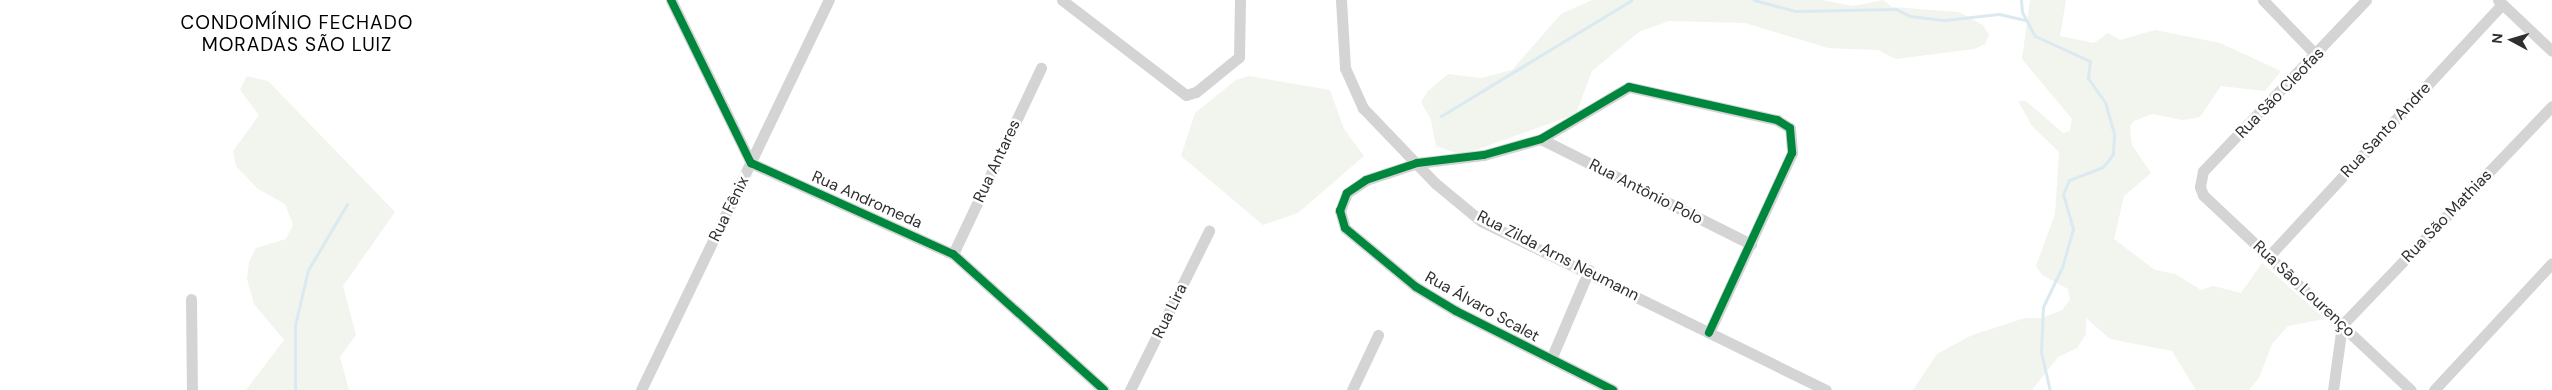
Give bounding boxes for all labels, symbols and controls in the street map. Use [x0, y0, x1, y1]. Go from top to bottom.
district label: CONDOMÍNIO FECHADO MORADAS SÃO LUIZ [178, 12, 416, 56]
north arrow [2487, 15, 2537, 65]
text: N [2488, 32, 2507, 44]
street label: Rua São Cleofas [2232, 44, 2328, 142]
street label: Rua Santo Andre [2337, 78, 2435, 182]
street label: Rua Antares [969, 117, 1025, 205]
street label: Rua Antônio Polo [1586, 155, 1706, 229]
street label: Rua São Mathias [2398, 166, 2496, 266]
street label: Rua Andromeda [809, 167, 925, 233]
street label: Rua Fênix [705, 173, 753, 245]
street label: Rua Zilda Arns Neumann [1474, 207, 1642, 305]
street label: Rua São Lourenço [2249, 237, 2359, 341]
street label: Rua Álvaro Scalet [1421, 268, 1543, 346]
street label: Rua Lira [1149, 280, 1191, 342]

